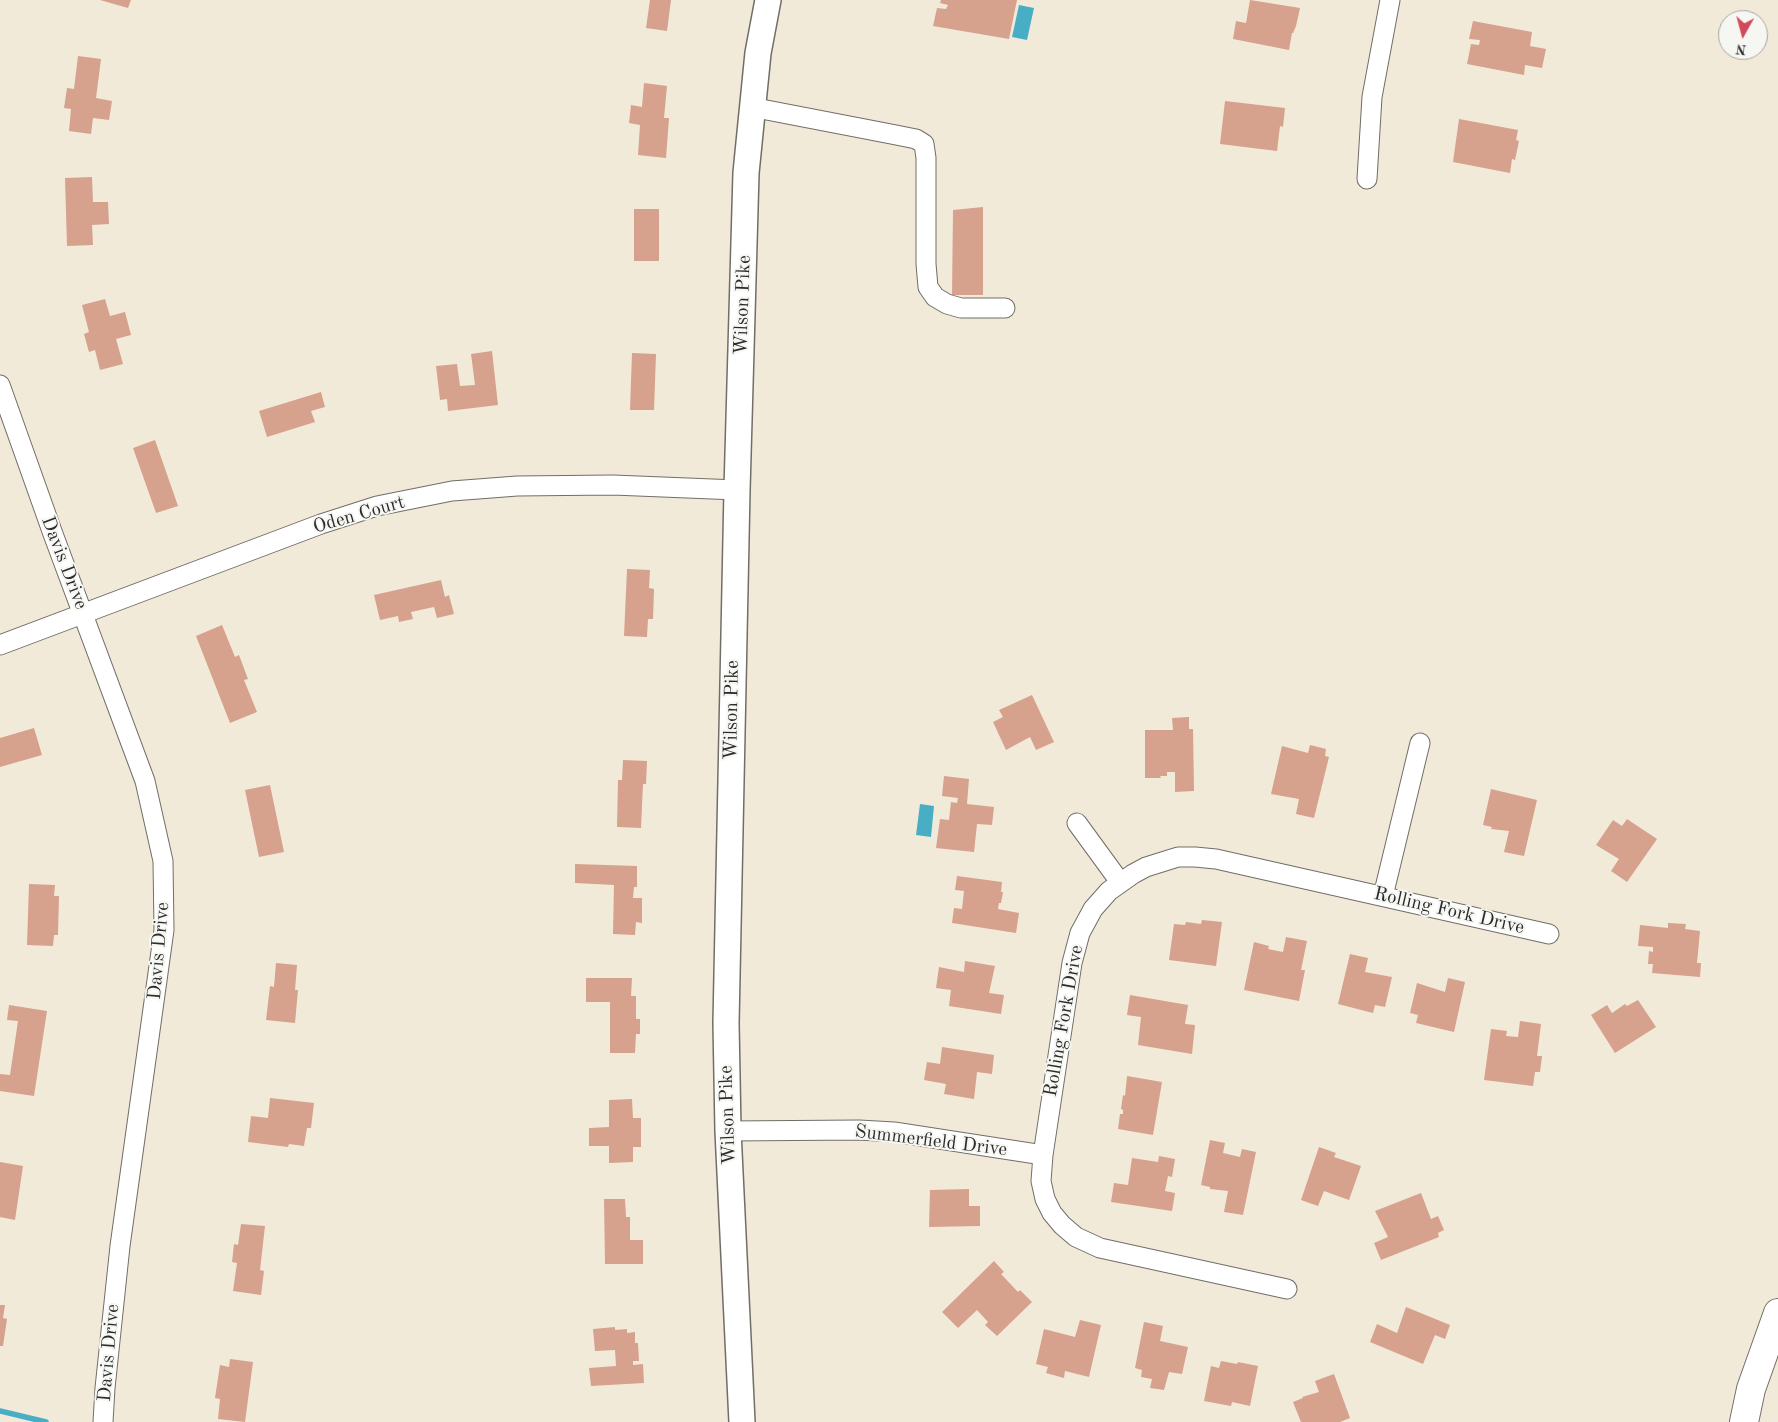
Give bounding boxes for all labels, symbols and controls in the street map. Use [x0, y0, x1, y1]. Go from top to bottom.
north arrow [1718, 10, 1768, 60]
text: N [1735, 41, 1747, 56]
street label: Wilson Pike [730, 255, 756, 355]
street label: Oden Court [311, 491, 407, 539]
street label: Davis Drive [36, 513, 92, 613]
street label: Wilson Pike [720, 660, 744, 760]
street label: Rolling Fork Drive [1372, 883, 1526, 939]
street label: Davis Drive [143, 901, 175, 1001]
street label: Rolling Fork Drive [1039, 943, 1089, 1099]
street label: Wilson Pike [715, 1065, 741, 1165]
street label: Summerfield Drive [853, 1120, 1009, 1162]
street label: Davis Drive [93, 1303, 125, 1403]

